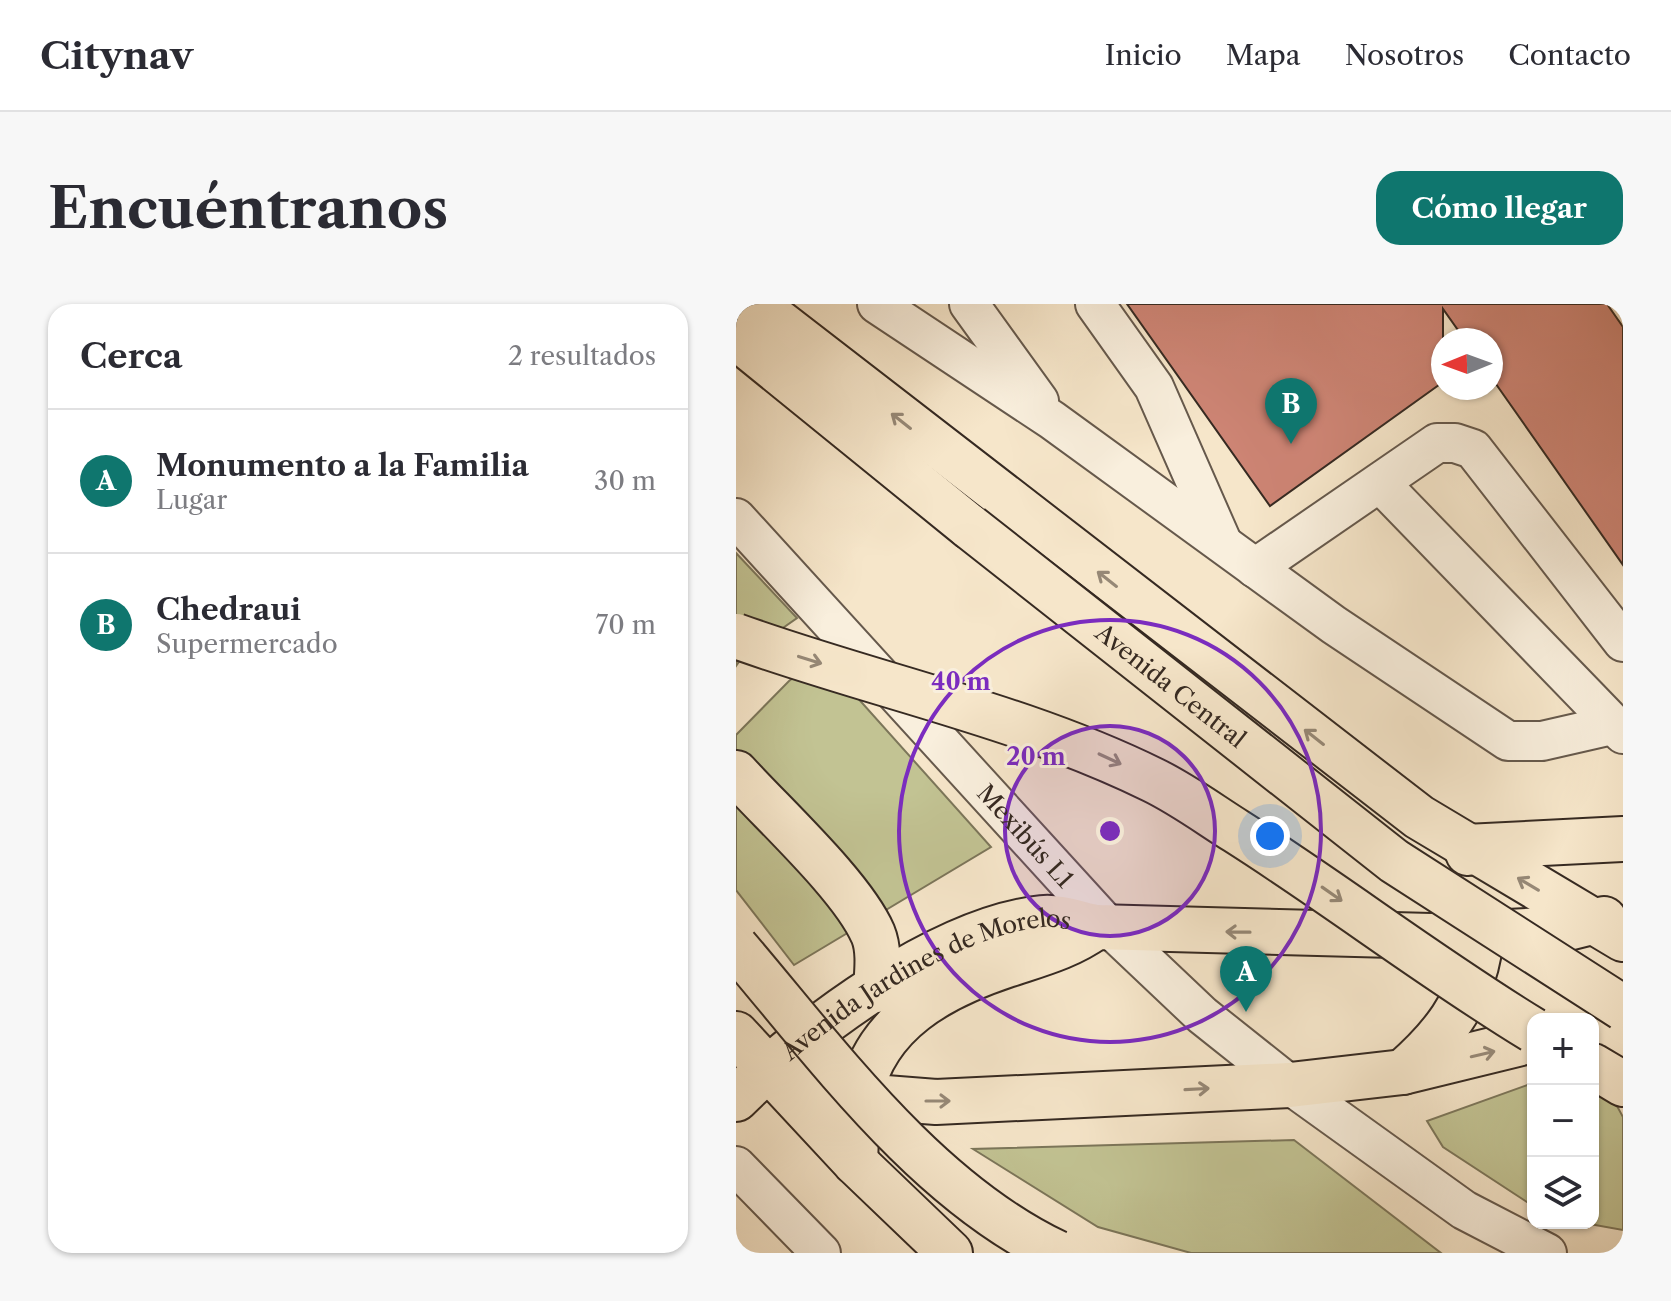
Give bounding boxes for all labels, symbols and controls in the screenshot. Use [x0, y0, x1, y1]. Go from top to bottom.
text: Citynav [40, 32, 193, 79]
text: Inicio [1105, 38, 1182, 72]
text: Mapa [1226, 38, 1301, 72]
text: Nosotros [1345, 38, 1464, 72]
text: Contacto [1508, 38, 1631, 72]
button: Cómo llegar [1376, 171, 1623, 245]
text: Encuéntranos [48, 174, 448, 243]
north arrow [1431, 328, 1503, 400]
text: Cerca [80, 335, 182, 377]
text: 2 resultados [508, 340, 656, 372]
pin: B [1265, 378, 1317, 444]
one-way arrow [891, 412, 912, 429]
text: Monumento a la Familia [156, 447, 529, 484]
text: A [96, 465, 116, 497]
text: 30 m [594, 465, 656, 497]
text: Lugar [156, 484, 227, 516]
one-way arrow [1097, 570, 1119, 587]
text: Chedraui [156, 591, 301, 628]
text: B [96, 609, 116, 641]
text: 70 m [596, 609, 656, 641]
street label: Avenida Central [1089, 617, 1252, 753]
text: Supermercado [156, 628, 338, 660]
one-way arrow [797, 653, 823, 668]
text: 40 m [931, 667, 991, 696]
one-way arrow [1304, 729, 1325, 746]
text: 20 m [1006, 742, 1066, 771]
one-way arrow [1098, 752, 1122, 767]
street label: Mexibús L1 [972, 778, 1080, 893]
your location [1250, 816, 1290, 856]
centre of rings [1096, 817, 1124, 845]
one-way arrow [1517, 876, 1540, 892]
one-way arrow [1320, 886, 1342, 902]
street label: Avenida Jardines de Morelos [775, 903, 1074, 1066]
one-way arrow [1225, 924, 1252, 940]
pin: A [1220, 946, 1272, 1012]
map controls [1527, 1013, 1599, 1229]
button: + [1527, 1013, 1599, 1085]
one-way arrow [1469, 1046, 1495, 1061]
one-way arrow [1183, 1082, 1210, 1097]
button: − [1527, 1085, 1599, 1157]
one-way arrow [924, 1094, 951, 1109]
button: layers [1527, 1157, 1599, 1229]

